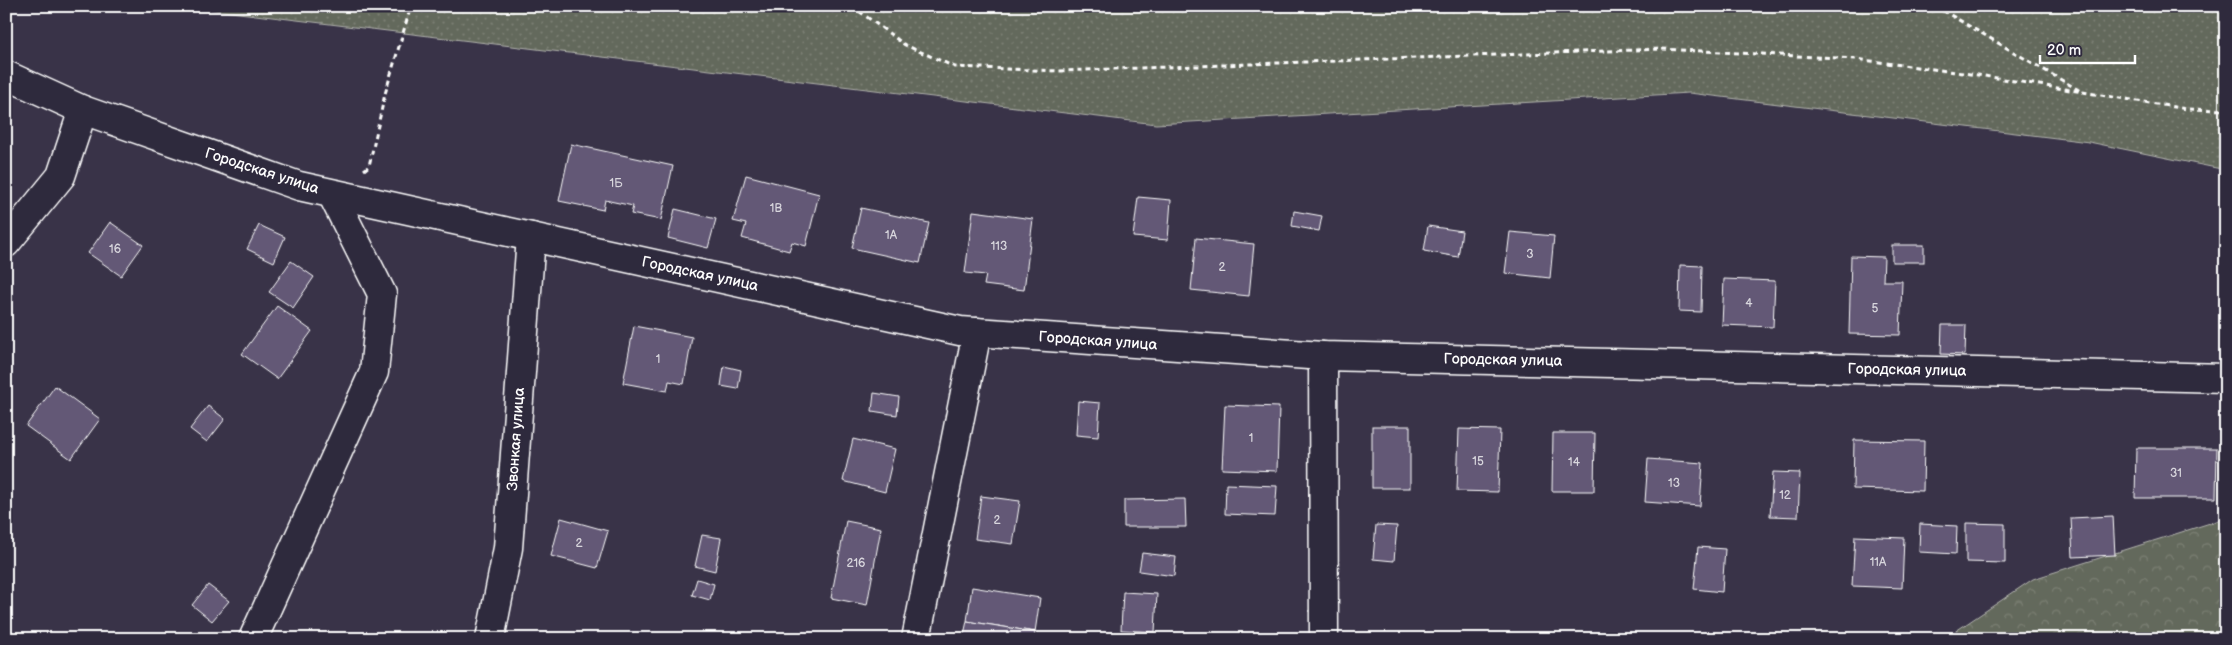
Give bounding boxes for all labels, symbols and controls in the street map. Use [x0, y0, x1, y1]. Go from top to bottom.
scale bar [2040, 32, 2134, 64]
text: 20 m [2047, 41, 2081, 60]
street label: Городская улица [203, 144, 322, 198]
house number: 1Б [610, 176, 623, 191]
house number: 1В [770, 201, 783, 216]
house number: 1А [885, 228, 898, 243]
house number: 113 [991, 239, 1007, 254]
house number: 16 [109, 242, 121, 257]
house number: 3 [1526, 247, 1534, 262]
street label: Городская улица [640, 252, 760, 296]
house number: 2 [1218, 260, 1226, 275]
house number: 4 [1745, 296, 1753, 311]
house number: 5 [1872, 301, 1879, 316]
street label: Городская улица [1038, 327, 1158, 355]
street label: Городская улица [1443, 349, 1563, 371]
house number: 1 [656, 352, 660, 367]
street label: Городская улица [1847, 359, 1967, 381]
street label: Звонкая улица [503, 387, 529, 491]
house number: 1 [1249, 431, 1253, 446]
house number: 15 [1472, 454, 1484, 469]
house number: 14 [1568, 455, 1581, 470]
house number: 31 [2170, 466, 2182, 481]
house number: 13 [1668, 476, 1680, 491]
house number: 12 [1779, 488, 1791, 503]
house number: 2 [993, 513, 1001, 528]
house number: 2 [575, 536, 583, 551]
house number: 11А [1870, 555, 1887, 570]
house number: 216 [847, 556, 865, 571]

